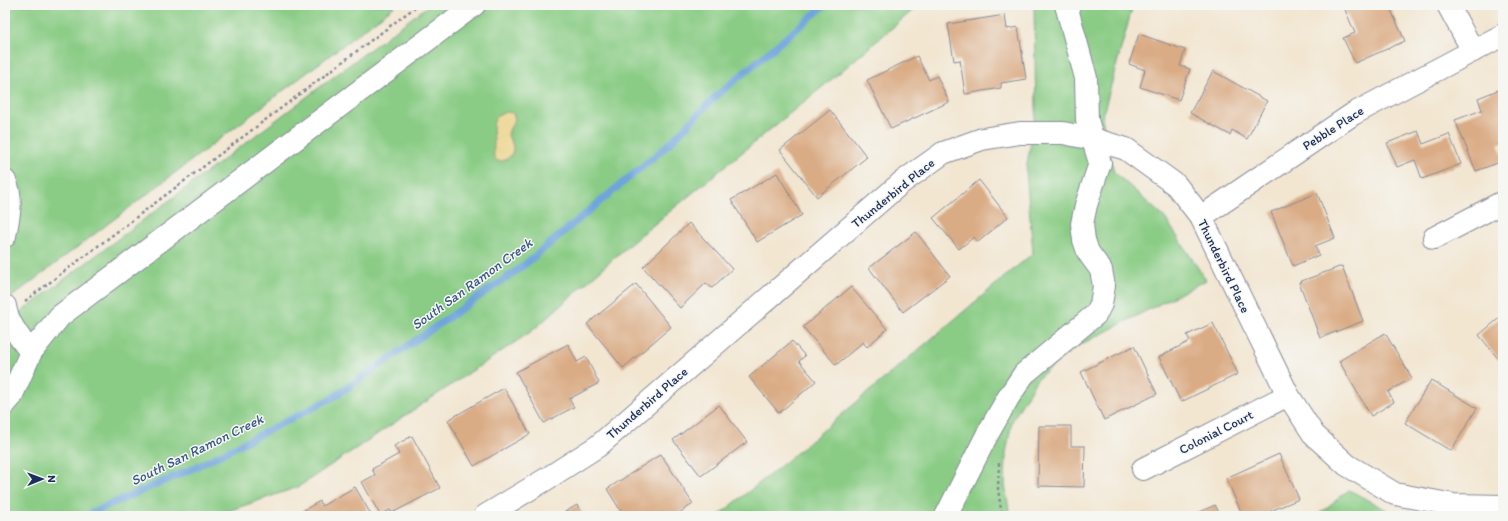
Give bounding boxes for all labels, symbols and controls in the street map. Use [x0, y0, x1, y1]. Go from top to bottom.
street label: Pebble Place [1300, 103, 1366, 153]
street label: Thunderbird Place [849, 155, 937, 231]
street label: Thunderbird Place [1195, 217, 1253, 315]
water label: South San Ramon Creek [408, 234, 536, 334]
street label: Thunderbird Place [603, 364, 691, 442]
street label: Colonial Court [1176, 407, 1256, 457]
water label: South San Ramon Creek [128, 410, 267, 489]
north arrow [22, 459, 62, 499]
text: N [45, 475, 58, 483]

